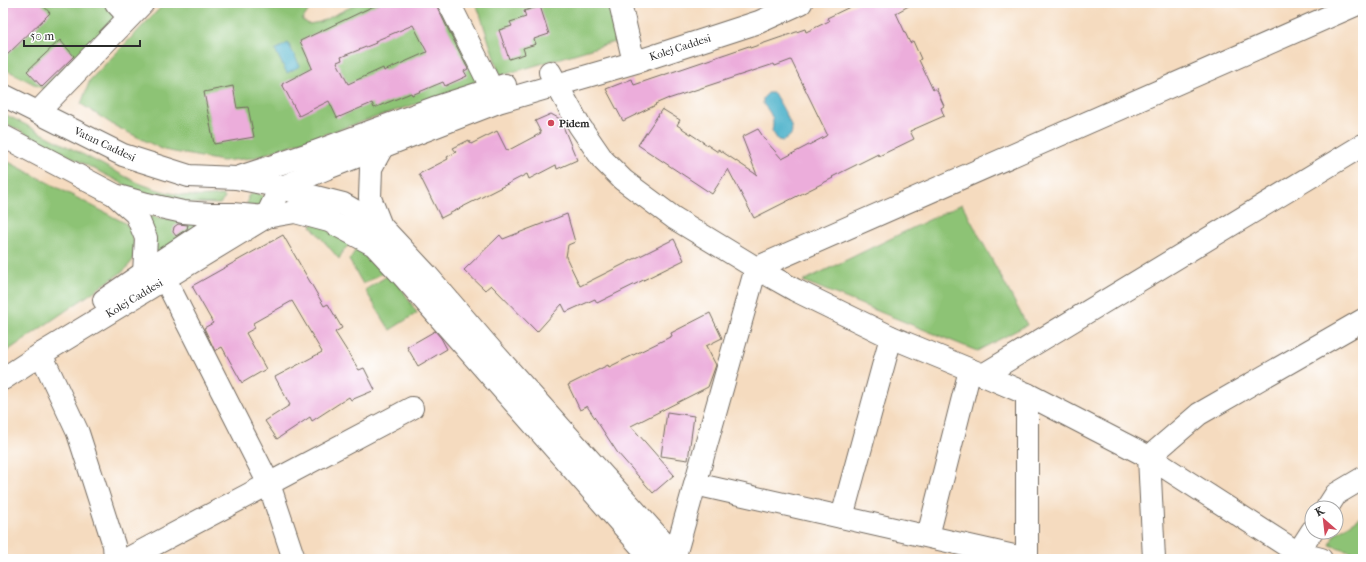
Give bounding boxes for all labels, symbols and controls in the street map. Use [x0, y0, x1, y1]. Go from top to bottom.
scale bar [24, 22, 140, 48]
text: 50 m [30, 29, 54, 43]
street label: Kolej Caddesi [648, 31, 713, 64]
place label: Pidem [559, 117, 590, 130]
marker: Pidem [546, 118, 556, 128]
street label: Vatan Caddesi [71, 124, 138, 165]
street label: Kolej Caddesi [103, 276, 166, 321]
north arrow [1304, 500, 1344, 540]
text: K [1313, 504, 1327, 519]

